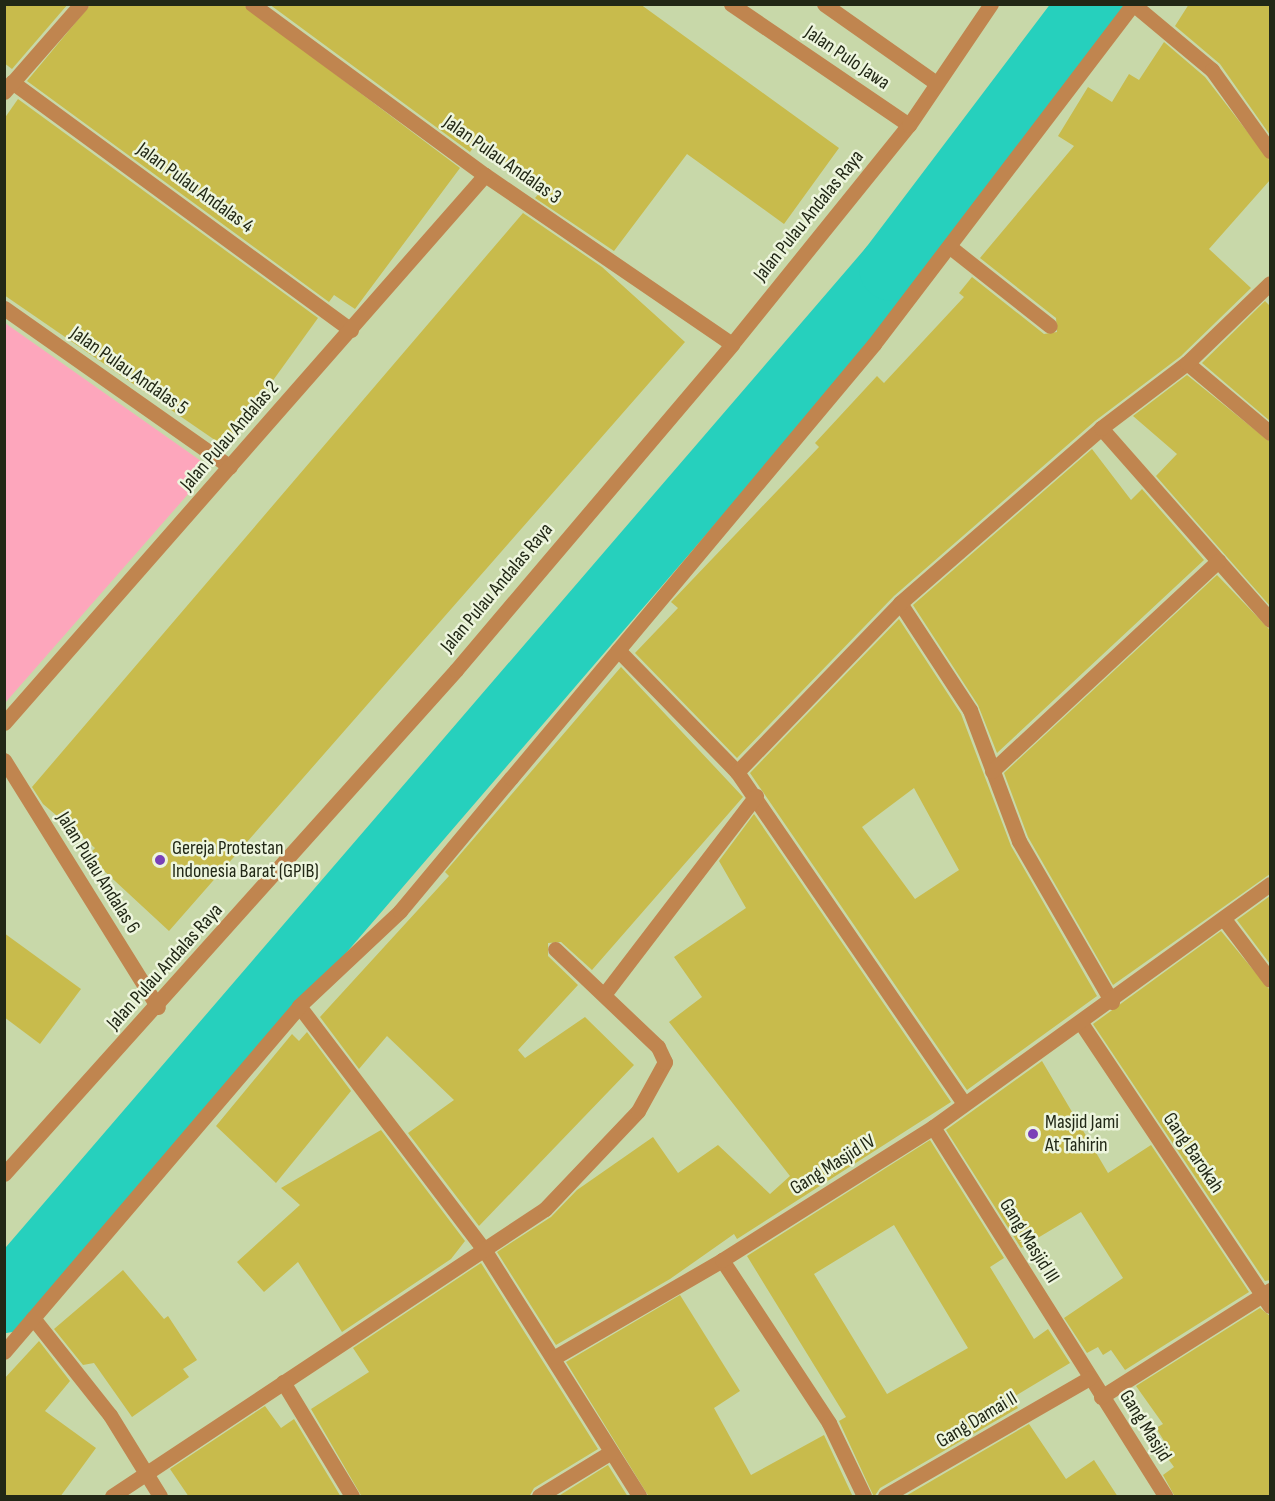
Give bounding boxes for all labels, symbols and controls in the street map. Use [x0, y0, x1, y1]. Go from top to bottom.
street label: Jalan Pulo Jawa [800, 21, 894, 95]
street label: Jalan Pulau Andalas 3 [438, 110, 566, 210]
street label: Jalan Pulau Andalas 4 [132, 138, 258, 238]
street label: Jalan Pulau Andalas Raya [749, 146, 869, 286]
street label: Jalan Pulau Andalas 5 [66, 322, 192, 420]
street label: Jalan Pulau Andalas 2 [176, 376, 284, 496]
street label: Jalan Pulau Andalas Raya [436, 518, 558, 658]
street label: Jalan Pulau Andalas 6 [51, 808, 145, 938]
place label: Gereja Protestan Indonesia Barat (GPIB) [172, 837, 319, 884]
marker: Gereja Protestan Indonesia Barat (GPIB) [153, 853, 167, 867]
street label: Jalan Pulau Andalas Raya [102, 899, 228, 1035]
street label: Gang Barokah [1157, 1108, 1229, 1198]
place label: Masjid Jami At Tahirin [1045, 1110, 1119, 1157]
marker: Masjid Jami At Tahirin [1026, 1127, 1040, 1141]
street label: Gang Masjid IV [786, 1129, 880, 1201]
street label: Gang Masjid III [994, 1194, 1064, 1288]
street label: Gang Damai II [932, 1386, 1022, 1454]
street label: Gang Masjid [1114, 1386, 1176, 1466]

